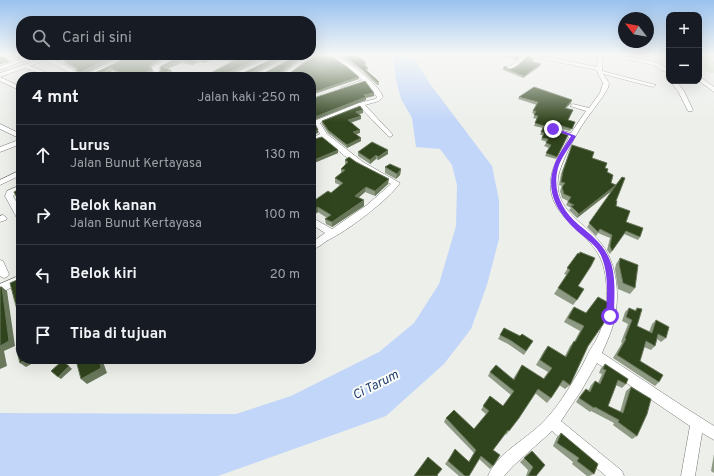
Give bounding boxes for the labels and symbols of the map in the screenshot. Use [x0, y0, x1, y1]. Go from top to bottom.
north arrow [618, 12, 654, 48]
route end [544, 120, 562, 138]
route start [601, 307, 619, 325]
water label: Ci Tarum [350, 367, 402, 404]

